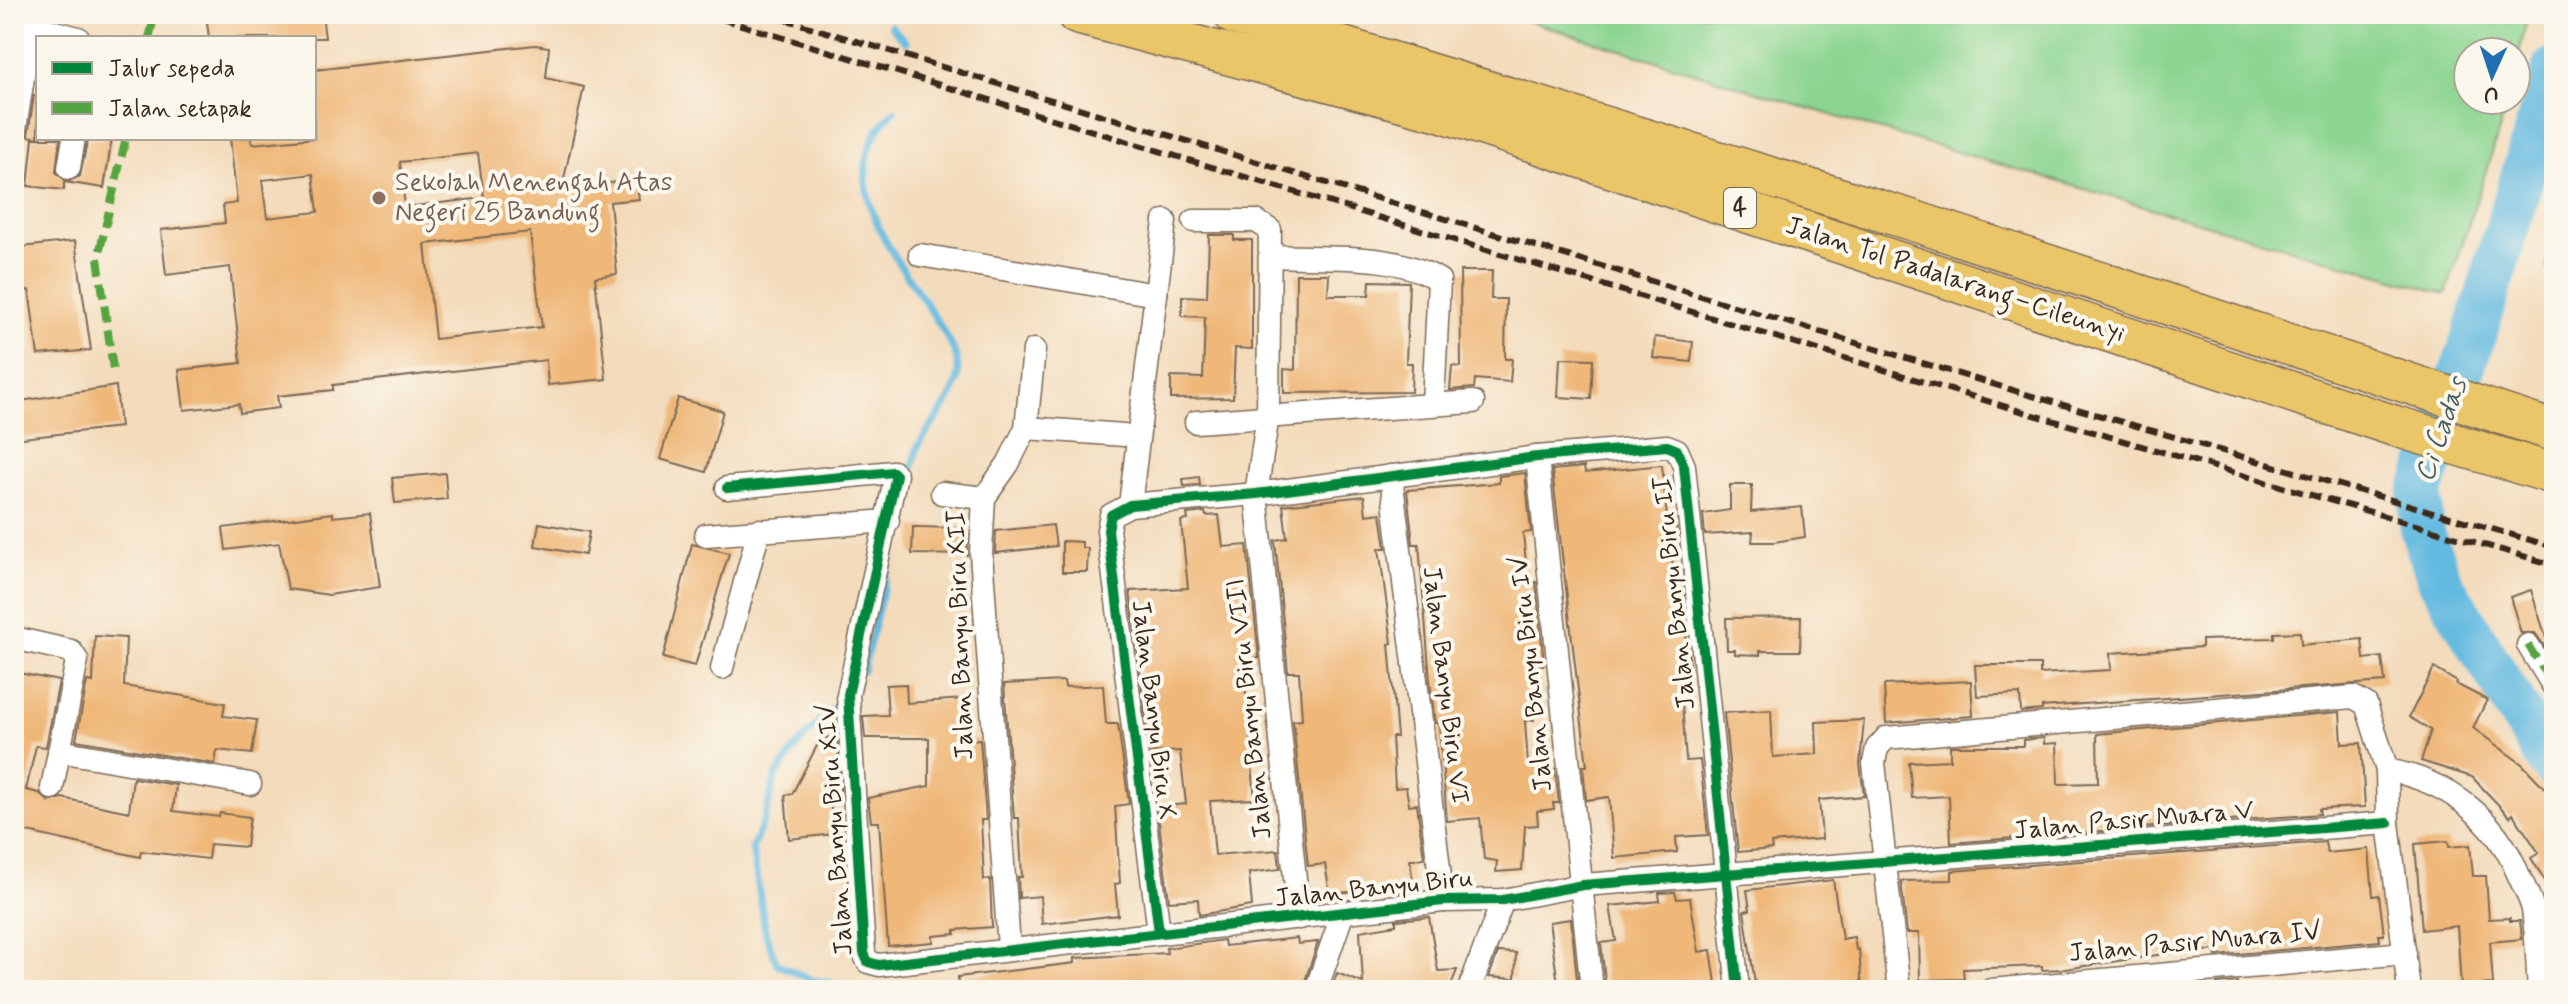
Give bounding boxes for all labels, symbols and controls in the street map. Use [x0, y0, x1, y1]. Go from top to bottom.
legend [36, 36, 316, 140]
north arrow [2452, 36, 2532, 116]
text: Jalur sepeda [108, 54, 235, 85]
text: U [2483, 80, 2499, 108]
text: Jalan setapak [108, 94, 252, 125]
place label: Sekolah Menengah Atas Negeri 25 Bandung [395, 166, 672, 233]
road number: 4 [1724, 188, 1756, 228]
marker: Sekolah Menengah Atas Negeri 25 Bandung [370, 189, 388, 207]
street label: Jalan Tol Padalarang–Cileunyi [1780, 209, 2129, 354]
water label: Ci Cadas [2407, 371, 2478, 487]
street label: Jalan Banyu Biru II [1646, 474, 1704, 712]
street label: Jalan Banyu Biru XII [940, 509, 982, 761]
street label: Jalan Banyu Biru IV [1503, 554, 1561, 793]
street label: Jalan Banyu Biru VI [1414, 564, 1476, 806]
street label: Jalan Banyu Biru VIII [1219, 577, 1281, 841]
street label: Jalan Banyu Biru X [1123, 598, 1183, 822]
street label: Jalan Banyu Biru XIV [810, 703, 862, 957]
street label: Jalan Pasir Muara V [2013, 794, 2255, 848]
street label: Jalan Banyu Biru [1273, 862, 1475, 916]
street label: Jalan Pasir Muara IV [2067, 915, 2323, 971]

